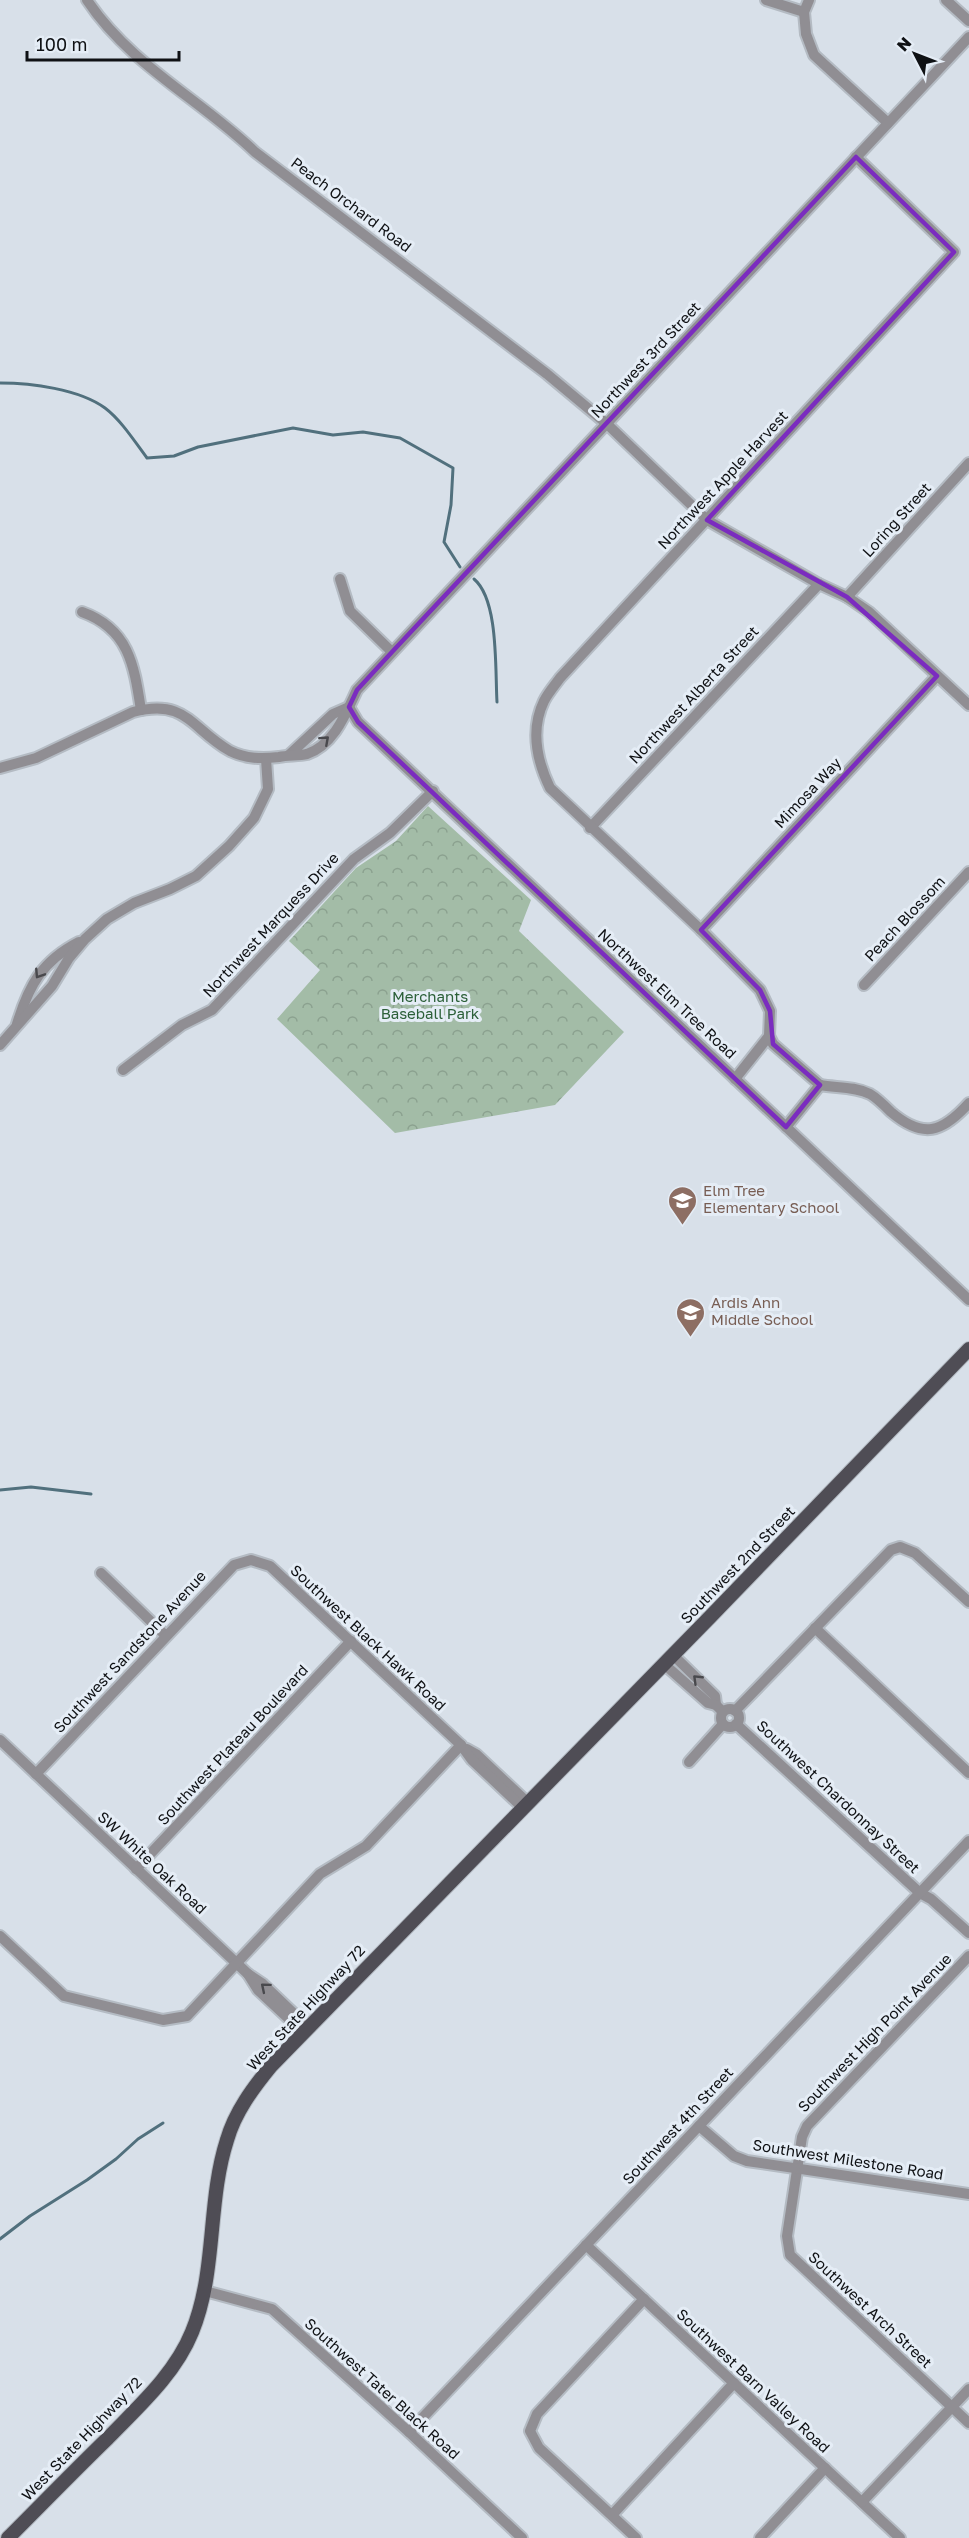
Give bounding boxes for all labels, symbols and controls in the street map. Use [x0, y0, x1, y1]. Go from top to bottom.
scale bar [27, 24, 178, 62]
north arrow [885, 24, 945, 84]
text: 100 m [36, 33, 87, 55]
text: N [892, 33, 915, 55]
street label: Peach Orchard Road [288, 153, 415, 255]
street label: Northwest 3rd Street [587, 298, 704, 421]
street label: Northwest Apple Harvest [653, 406, 791, 552]
street label: Loring Street [858, 478, 934, 560]
street label: Northwest Alberta Street [625, 622, 762, 767]
one-way arrow [318, 736, 329, 747]
street label: Mimosa Way [770, 753, 845, 831]
street label: Northwest Marquess Drive [199, 848, 342, 1000]
street label: Peach Blossom [860, 872, 948, 965]
street label: Northwest Elm Tree Road [595, 924, 741, 1062]
one-way arrow [35, 968, 47, 978]
park label: Merchants Baseball Park [381, 987, 480, 1022]
place label: Elm Tree Elementary School [703, 1181, 839, 1216]
school or university icon: Elm Tree Elementary School [666, 1184, 698, 1226]
place label: Ardis Ann Middle School [711, 1293, 813, 1328]
school or university icon: Ardis Ann Middle School [674, 1296, 706, 1338]
street label: Southwest 2nd Street [676, 1502, 798, 1627]
street label: Southwest Black Hawk Road [287, 1561, 450, 1714]
street label: Southwest Sandstone Avenue [49, 1566, 209, 1736]
street label: Southwest Plateau Boulevard [153, 1660, 311, 1828]
one-way arrow [693, 1675, 703, 1686]
street label: Southwest Chardonnay Street [754, 1716, 924, 1877]
street label: SW White Oak Road [95, 1807, 211, 1917]
street label: West State Highway 72 [242, 1941, 368, 2074]
street label: Southwest High Point Avenue [794, 1949, 955, 2115]
one-way arrow [262, 1983, 272, 1994]
street label: Southwest 4th Street [618, 2063, 736, 2188]
street label: Southwest Milestone Road [752, 2135, 945, 2183]
street label: Southwest Arch Street [805, 2247, 936, 2371]
street label: Southwest Barn Valley Road [673, 2305, 834, 2456]
street label: Southwest Tater Black Road [302, 2314, 464, 2463]
street label: West State Highway 72 [18, 2373, 145, 2504]

